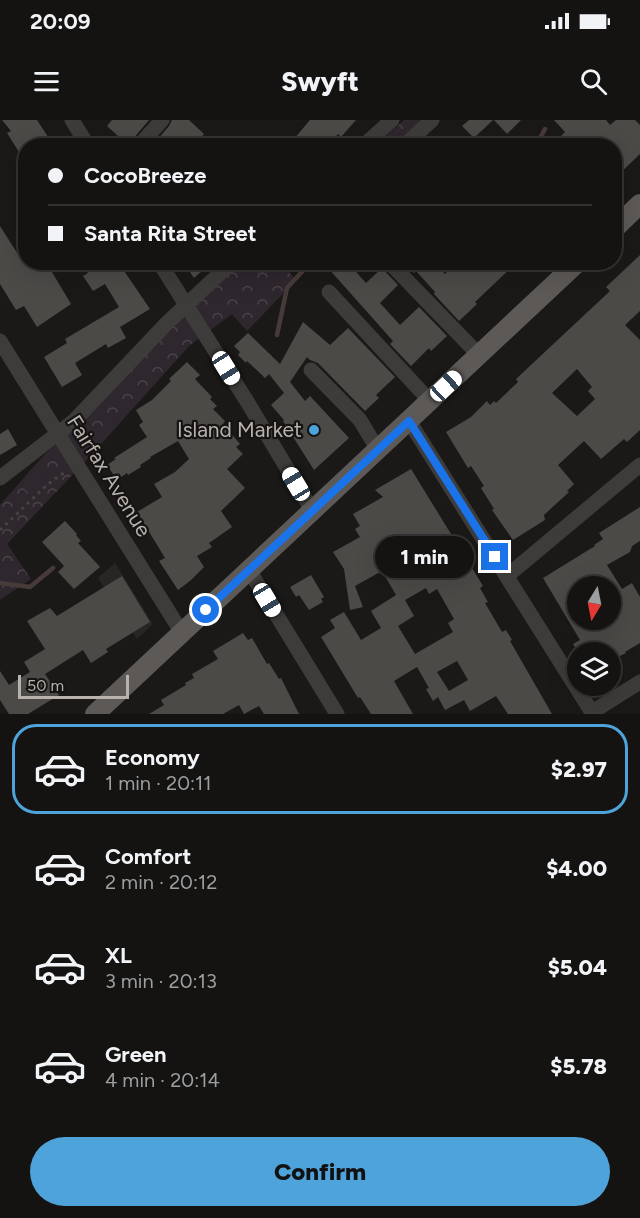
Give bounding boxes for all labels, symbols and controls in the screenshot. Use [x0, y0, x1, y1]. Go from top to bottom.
text: 20:09 [30, 8, 91, 35]
icon: menu [30, 65, 63, 98]
text: Swyft [281, 65, 359, 98]
icon: search [577, 65, 610, 98]
text: CocoBreeze [84, 162, 206, 189]
text: Santa Rita Street [84, 220, 257, 247]
car [209, 348, 243, 388]
car [427, 367, 465, 405]
street label: Fairfax Avenue [62, 410, 157, 541]
place label: Island Market [177, 417, 302, 442]
marker: Island Market [307, 423, 321, 437]
car [279, 464, 313, 504]
callout: 1 min [375, 536, 474, 578]
route end [481, 543, 508, 570]
text: 1 min [401, 545, 448, 569]
north arrow [567, 576, 621, 630]
map controls [567, 576, 621, 696]
car [250, 580, 284, 620]
route start [192, 596, 219, 623]
button: layers [567, 642, 621, 696]
scale bar [18, 672, 129, 700]
text: 50 m [27, 676, 64, 695]
icon: car [33, 742, 87, 796]
text: Economy [105, 744, 200, 771]
text: $2.97 [551, 756, 607, 783]
text: 1 min · 20:11 [105, 771, 212, 795]
icon: car [33, 841, 87, 895]
text: Comfort [105, 843, 191, 870]
text: $4.00 [546, 855, 607, 882]
text: 2 min · 20:12 [105, 870, 217, 894]
icon: car [33, 940, 87, 994]
text: XL [105, 942, 132, 969]
text: $5.04 [548, 954, 607, 981]
text: 3 min · 20:13 [105, 969, 217, 993]
icon: car [33, 1039, 87, 1093]
text: Green [105, 1041, 167, 1068]
text: $5.78 [550, 1053, 607, 1080]
text: 4 min · 20:14 [105, 1068, 220, 1092]
button: Confirm [30, 1137, 610, 1206]

